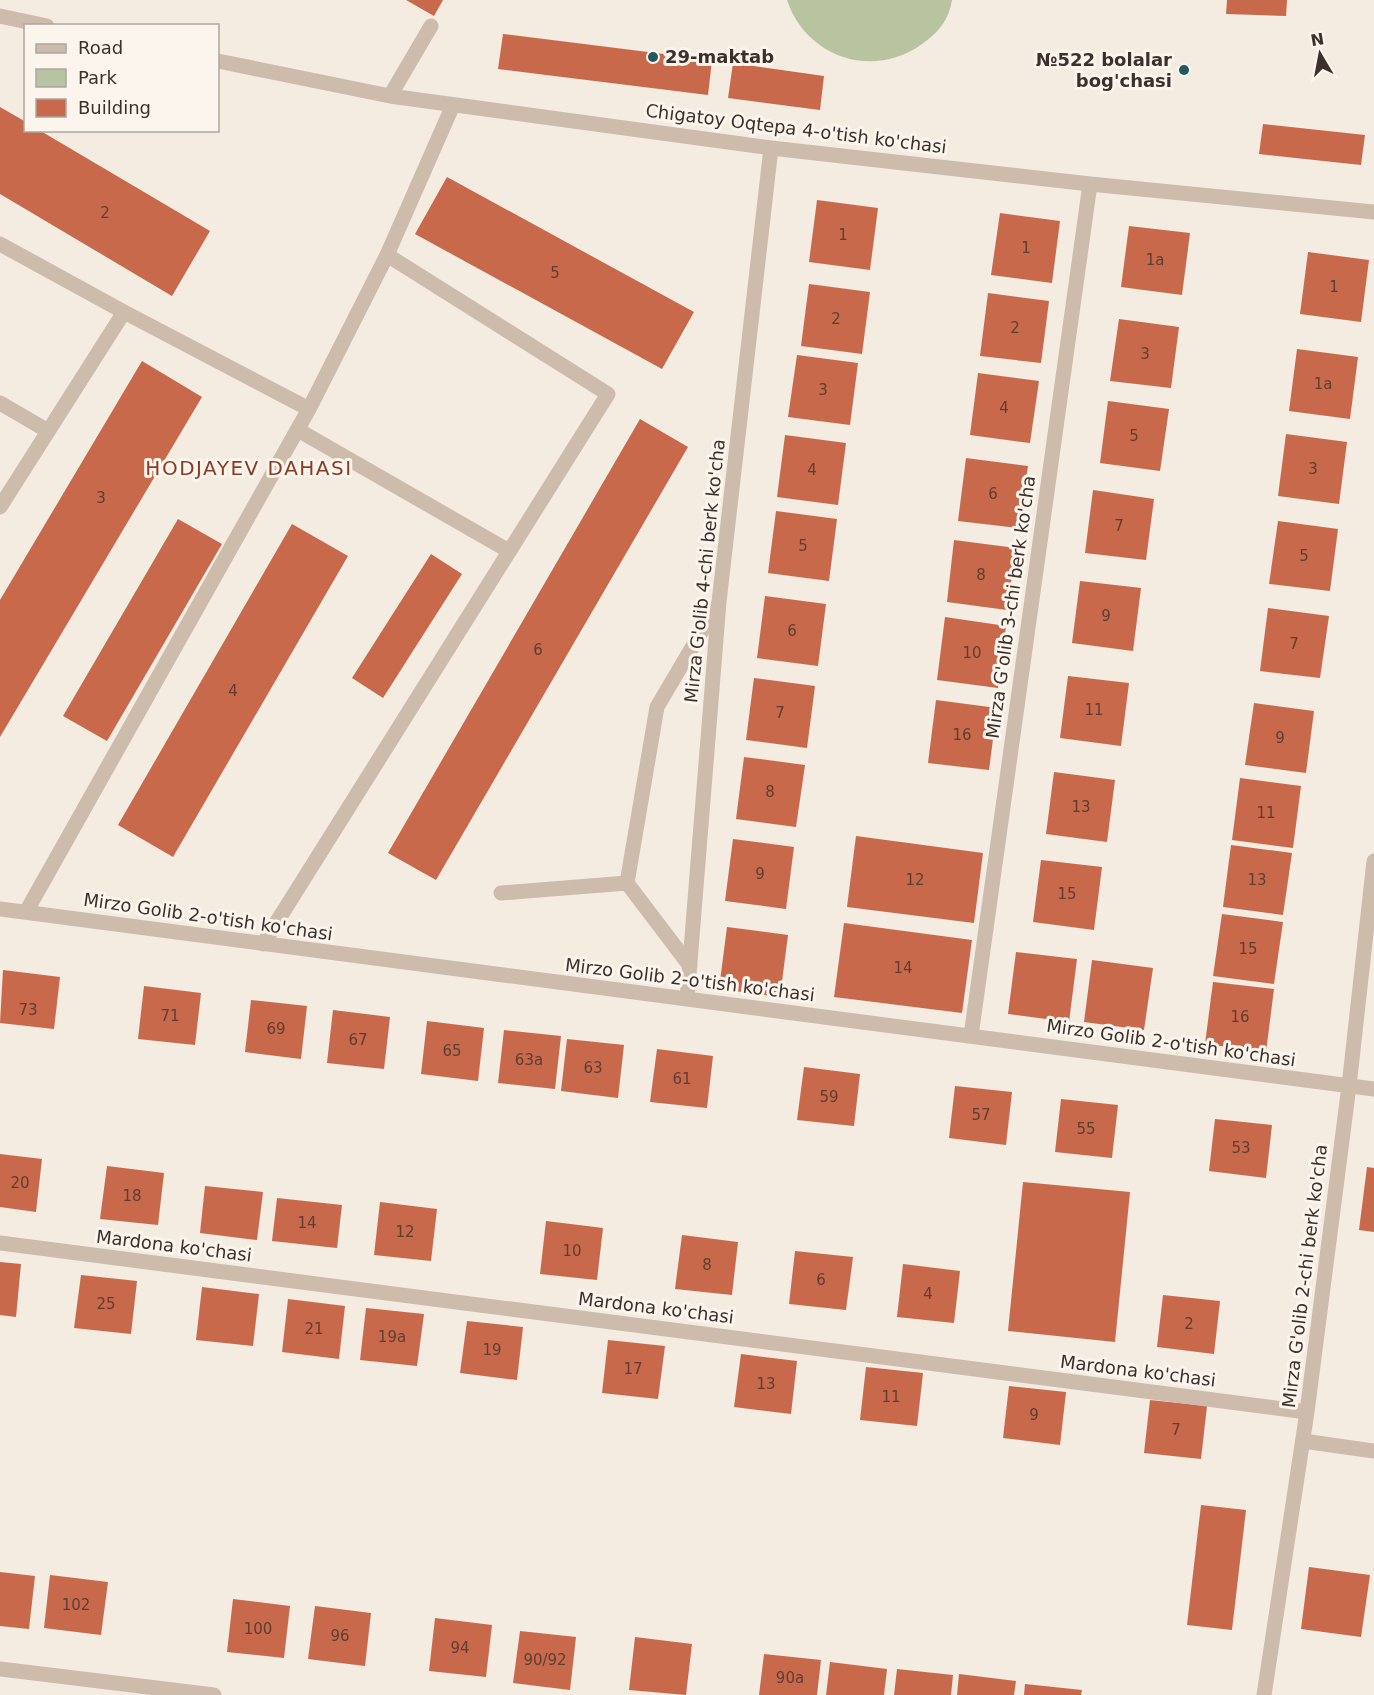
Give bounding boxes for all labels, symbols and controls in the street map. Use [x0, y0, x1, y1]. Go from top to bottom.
legend [24, 24, 219, 132]
north arrow [1290, 24, 1350, 84]
text: N [1309, 29, 1326, 50]
text: Road [78, 37, 123, 58]
place label: 29-maktab [665, 46, 774, 67]
place label: №522 bolalar bog'chasi [1036, 49, 1172, 91]
marker: 29-maktab [646, 50, 660, 64]
marker: №522 bolalar bog'chasi [1177, 63, 1191, 77]
text: Park [78, 67, 117, 88]
text: Building [78, 97, 151, 118]
street label: Chigatoy Oqtepa 4-o'tish ko'chasi [644, 100, 948, 157]
house number: 2 [100, 204, 110, 222]
house number: 1 [838, 226, 848, 244]
house number: 1 [1021, 239, 1031, 257]
house number: 1a [1146, 251, 1164, 269]
house number: 5 [550, 264, 560, 282]
house number: 1 [1329, 278, 1339, 296]
house number: 2 [831, 310, 841, 328]
house number: 2 [1010, 319, 1020, 337]
house number: 3 [1140, 345, 1150, 363]
house number: 1a [1314, 375, 1332, 393]
house number: 3 [818, 381, 828, 399]
house number: 4 [999, 399, 1009, 417]
house number: 5 [1129, 427, 1139, 445]
street label: Mirza G'olib 4-chi berk ko'cha [680, 438, 729, 704]
district label: HODJAYEV DAHASI [145, 456, 353, 480]
house number: 3 [1308, 460, 1318, 478]
house number: 4 [807, 461, 817, 479]
street label: Mirza G'olib 3-chi berk ko'cha [982, 474, 1039, 740]
house number: 6 [988, 485, 998, 503]
house number: 3 [96, 489, 106, 507]
house number: 7 [1114, 517, 1124, 535]
house number: 5 [798, 537, 808, 555]
house number: 5 [1299, 547, 1309, 565]
house number: 8 [976, 566, 986, 584]
house number: 9 [1101, 607, 1111, 625]
house number: 6 [787, 622, 797, 640]
house number: 7 [1289, 635, 1299, 653]
house number: 6 [533, 641, 543, 659]
house number: 10 [962, 644, 982, 662]
house number: 4 [228, 682, 238, 700]
house number: 11 [1084, 701, 1104, 719]
house number: 7 [775, 704, 785, 722]
house number: 16 [952, 726, 972, 744]
house number: 9 [1275, 729, 1285, 747]
house number: 8 [765, 783, 775, 801]
house number: 13 [1071, 798, 1091, 816]
house number: 11 [1256, 804, 1276, 822]
house number: 9 [755, 865, 765, 883]
house number: 12 [905, 871, 925, 889]
house number: 13 [1247, 871, 1267, 889]
house number: 15 [1057, 885, 1077, 903]
street label: Mirzo Golib 2-o'tish ko'chasi [82, 889, 334, 944]
house number: 15 [1238, 940, 1258, 958]
street label: Mirzo Golib 2-o'tish ko'chasi [564, 954, 816, 1005]
house number: 14 [893, 959, 913, 977]
house number: 73 [18, 1001, 38, 1019]
house number: 71 [160, 1007, 180, 1025]
house number: 16 [1230, 1008, 1250, 1026]
street label: Mirzo Golib 2-o'tish ko'chasi [1045, 1015, 1297, 1070]
house number: 69 [266, 1020, 286, 1038]
house number: 67 [348, 1031, 368, 1049]
house number: 65 [442, 1042, 462, 1060]
house number: 63a [515, 1051, 543, 1069]
house number: 63 [583, 1059, 603, 1077]
house number: 61 [672, 1070, 692, 1088]
house number: 59 [819, 1088, 839, 1106]
house number: 57 [971, 1106, 991, 1124]
house number: 55 [1076, 1120, 1096, 1138]
house number: 53 [1231, 1139, 1251, 1157]
street label: Mirza G'olib 2-chi berk ko'cha [1278, 1143, 1331, 1409]
house number: 20 [10, 1174, 30, 1192]
house number: 18 [122, 1187, 142, 1205]
house number: 14 [297, 1214, 317, 1232]
house number: 12 [395, 1223, 415, 1241]
street label: Mardona ko'chasi [95, 1226, 253, 1265]
house number: 10 [562, 1242, 582, 1260]
house number: 8 [702, 1256, 712, 1274]
house number: 6 [816, 1271, 826, 1289]
house number: 4 [923, 1285, 933, 1303]
street label: Mardona ko'chasi [577, 1288, 735, 1327]
house number: 25 [96, 1295, 116, 1313]
house number: 2 [1184, 1315, 1194, 1333]
house number: 21 [304, 1320, 324, 1338]
house number: 19a [378, 1328, 406, 1346]
house number: 19 [482, 1341, 502, 1359]
street label: Mardona ko'chasi [1059, 1351, 1217, 1390]
house number: 17 [623, 1360, 643, 1378]
house number: 13 [756, 1375, 776, 1393]
house number: 11 [881, 1388, 901, 1406]
house number: 9 [1029, 1406, 1039, 1424]
house number: 7 [1171, 1421, 1181, 1439]
house number: 102 [62, 1596, 90, 1614]
house number: 100 [244, 1620, 272, 1638]
house number: 96 [330, 1627, 350, 1645]
house number: 94 [450, 1639, 470, 1657]
house number: 90/92 [523, 1651, 567, 1669]
house number: 90a [776, 1669, 804, 1687]

